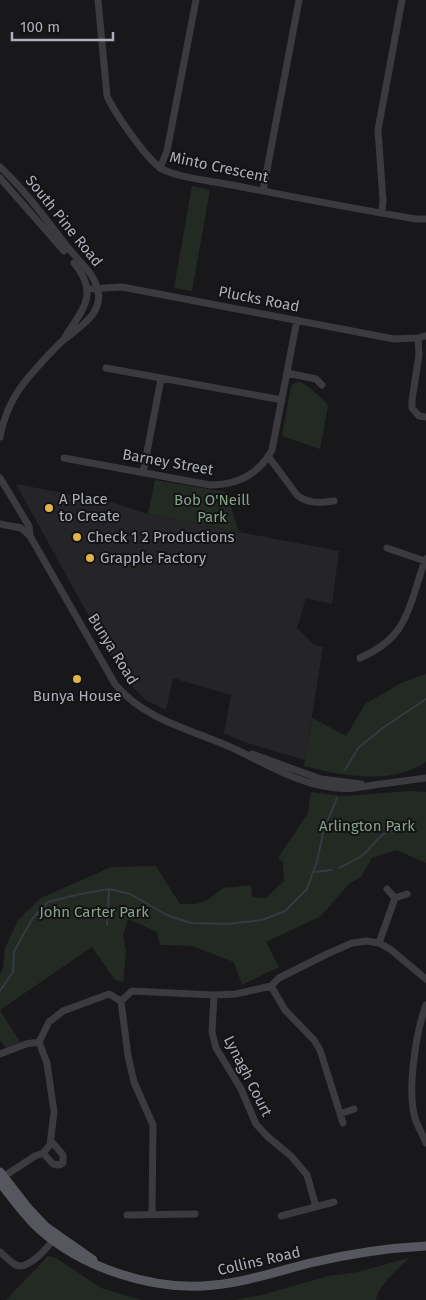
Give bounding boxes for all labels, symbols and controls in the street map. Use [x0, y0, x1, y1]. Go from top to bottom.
scale bar [12, 10, 114, 42]
text: 100 m [20, 18, 60, 36]
street label: Minto Crescent [168, 148, 271, 186]
street label: South Pine Road [22, 172, 106, 270]
street label: Plucks Road [217, 282, 301, 316]
street label: Barney Street [121, 445, 215, 479]
place label: A Place to Create [59, 490, 120, 525]
park label: Bob O'Neill Park [174, 491, 251, 526]
marker: A Place to Create [43, 502, 55, 514]
place label: Check 1 2 Productions [87, 528, 235, 546]
marker: Check 1 2 Productions [71, 531, 83, 543]
place label: Grapple Factory [100, 549, 207, 567]
marker: Grapple Factory [84, 552, 96, 564]
street label: Bunya Road [84, 610, 142, 688]
marker: Bunya House [71, 673, 83, 685]
place label: Bunya House [33, 687, 121, 705]
park label: Arlington Park [319, 817, 415, 835]
park label: John Carter Park [39, 903, 149, 921]
street label: Lynagh Court [220, 1033, 276, 1120]
street label: Collins Road [216, 1243, 302, 1279]

